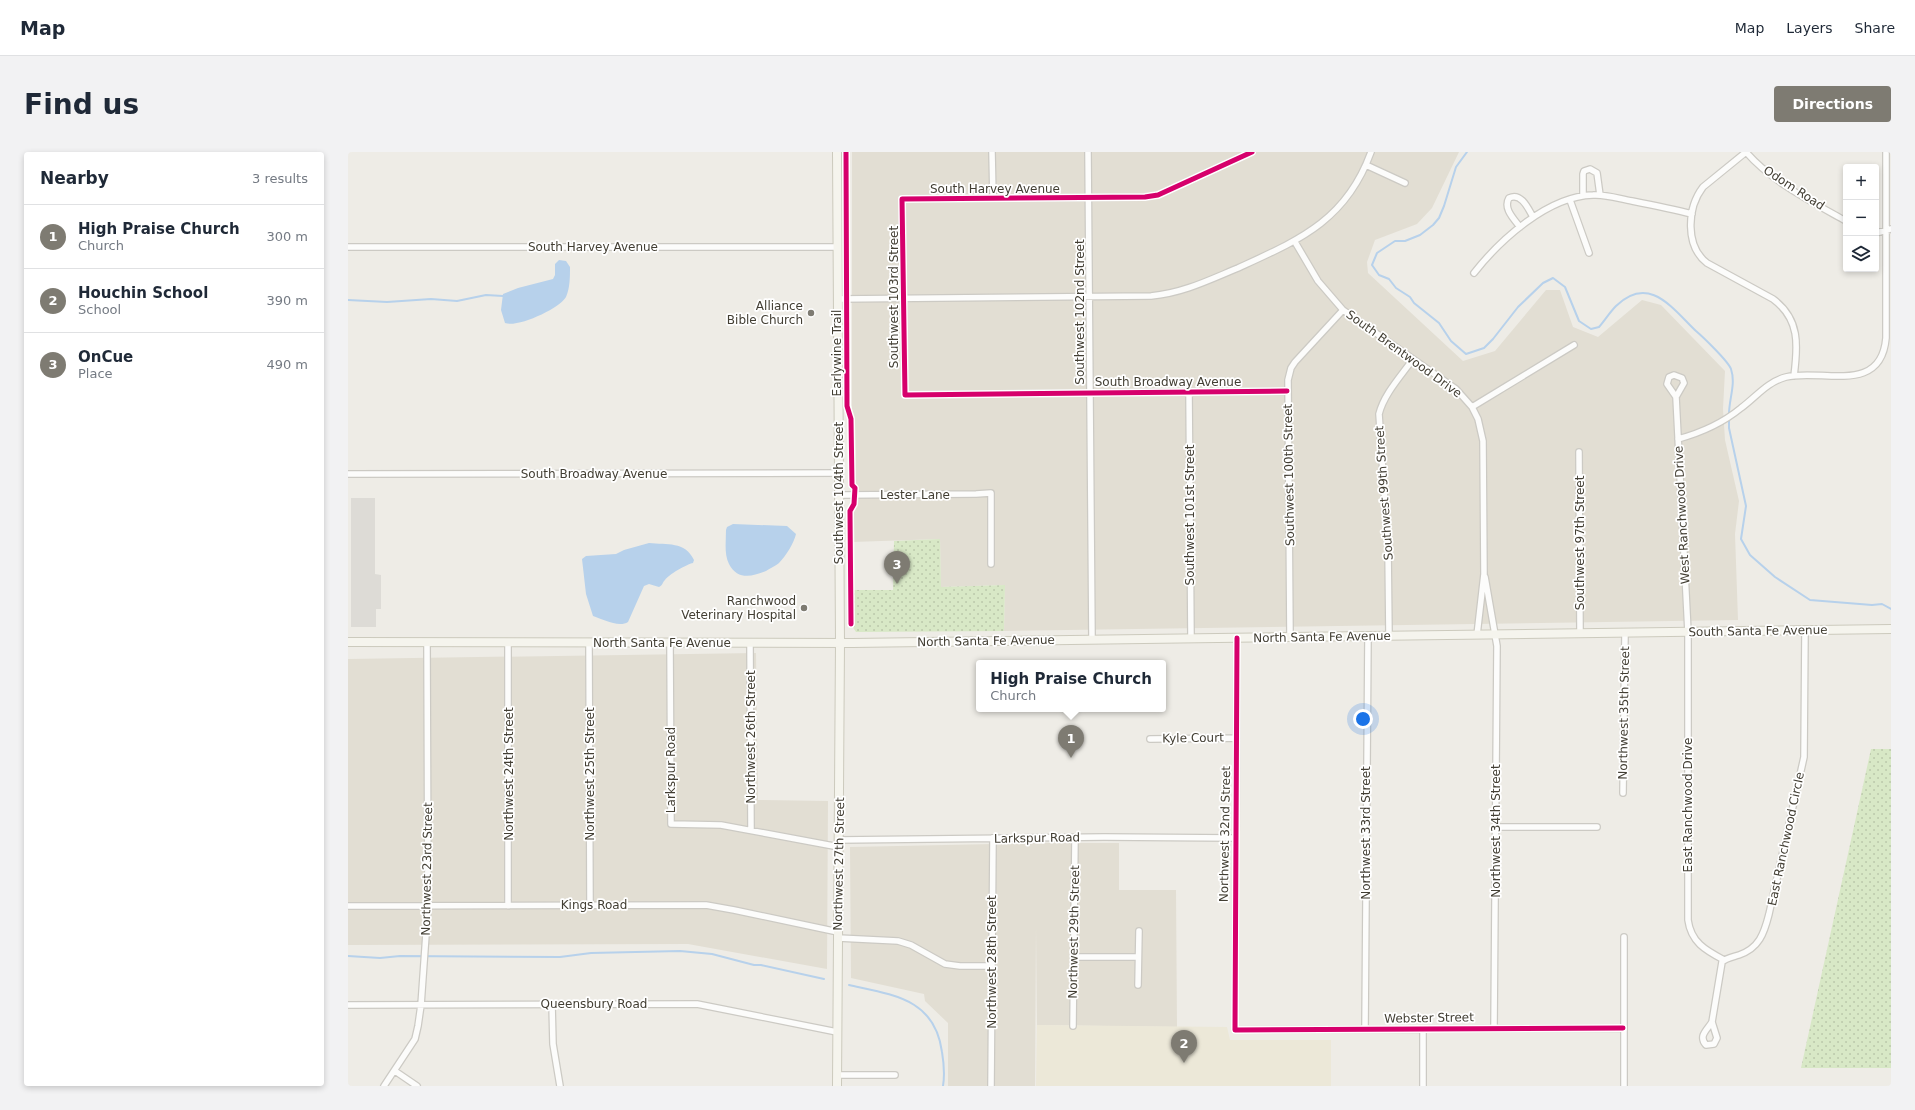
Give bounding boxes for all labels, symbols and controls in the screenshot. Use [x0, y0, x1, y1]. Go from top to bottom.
text: Map [20, 17, 65, 39]
text: Map [1735, 20, 1764, 36]
text: Layers [1786, 20, 1833, 36]
text: Share [1855, 20, 1895, 36]
button: Directions [1774, 86, 1891, 122]
text: Find us [24, 88, 139, 121]
street label: Odom Road [1761, 163, 1827, 213]
map controls [1843, 164, 1879, 272]
button: + [1843, 164, 1879, 200]
text: Nearby [40, 168, 109, 188]
text: 3 results [252, 171, 308, 186]
street label: South Harvey Avenue [930, 182, 1060, 196]
button: − [1843, 200, 1879, 236]
text: High Praise Church [78, 220, 240, 238]
street label: Southwest 103rd Street [887, 226, 901, 368]
text: 1 [48, 229, 58, 244]
text: 300 m [266, 229, 308, 244]
button: layers [1843, 236, 1879, 272]
text: Church [78, 238, 124, 253]
street label: Southwest 102nd Street [1073, 239, 1087, 385]
street label: South Harvey Avenue [528, 240, 658, 254]
text: Houchin School [78, 284, 208, 302]
text: 2 [48, 293, 58, 308]
text: 390 m [266, 293, 308, 308]
place label: Alliance Bible Church [727, 299, 803, 327]
text: School [78, 302, 121, 317]
street label: South Brentwood Drive [1344, 307, 1464, 401]
marker: Alliance Bible Church [806, 308, 816, 318]
street label: Earlywine Trail [830, 310, 844, 396]
text: OnCue [78, 348, 133, 366]
text: 3 [48, 357, 58, 372]
text: 490 m [266, 357, 308, 372]
text: Place [78, 366, 113, 381]
street label: South Broadway Avenue [1095, 375, 1241, 389]
street label: Southwest 100th Street [1281, 403, 1297, 546]
street label: Southwest 104th Street [832, 422, 846, 564]
street label: Southwest 99th Street [1372, 425, 1396, 561]
street label: Southwest 101st Street [1183, 444, 1197, 585]
street label: West Ranchwood Drive [1671, 445, 1693, 585]
street label: South Broadway Avenue [521, 467, 667, 481]
street label: Southwest 97th Street [1573, 475, 1587, 610]
street label: Lester Lane [880, 488, 950, 502]
pin: 3 [884, 551, 910, 584]
place label: Ranchwood Veterinary Hospital [681, 594, 796, 622]
marker: Ranchwood Veterinary Hospital [799, 603, 809, 613]
street label: South Santa Fe Avenue [1688, 623, 1828, 639]
street label: North Santa Fe Avenue [1253, 629, 1391, 645]
street label: North Santa Fe Avenue [917, 633, 1055, 649]
street label: North Santa Fe Avenue [593, 636, 731, 650]
street label: Northwest 35th Street [1616, 646, 1632, 780]
popup [976, 660, 1166, 712]
street label: Northwest 26th Street [744, 670, 758, 804]
text: High Praise Church [990, 670, 1152, 688]
text: Church [990, 688, 1036, 703]
street label: Northwest 24th Street [502, 707, 516, 841]
street label: Northwest 25th Street [583, 707, 597, 841]
your location [1353, 709, 1373, 729]
pin: 1 [1058, 725, 1084, 758]
street label: Larkspur Road [664, 727, 678, 813]
street label: Kyle Court [1162, 730, 1224, 746]
street label: East Ranchwood Drive [1681, 738, 1695, 872]
street label: Northwest 34th Street [1489, 764, 1503, 898]
street label: Northwest 32nd Street [1217, 765, 1233, 902]
street label: Northwest 33rd Street [1359, 766, 1373, 900]
street label: East Ranchwood Circle [1765, 771, 1807, 907]
street label: Northwest 27th Street [831, 797, 847, 931]
street label: Northwest 23rd Street [419, 802, 435, 936]
street label: Larkspur Road [994, 830, 1080, 846]
street label: Northwest 29th Street [1066, 865, 1082, 999]
street label: Northwest 28th Street [985, 895, 999, 1029]
street label: Kings Road [561, 898, 627, 912]
street label: Queensbury Road [541, 997, 647, 1011]
street label: Webster Street [1384, 1010, 1474, 1026]
pin: 2 [1171, 1030, 1197, 1063]

